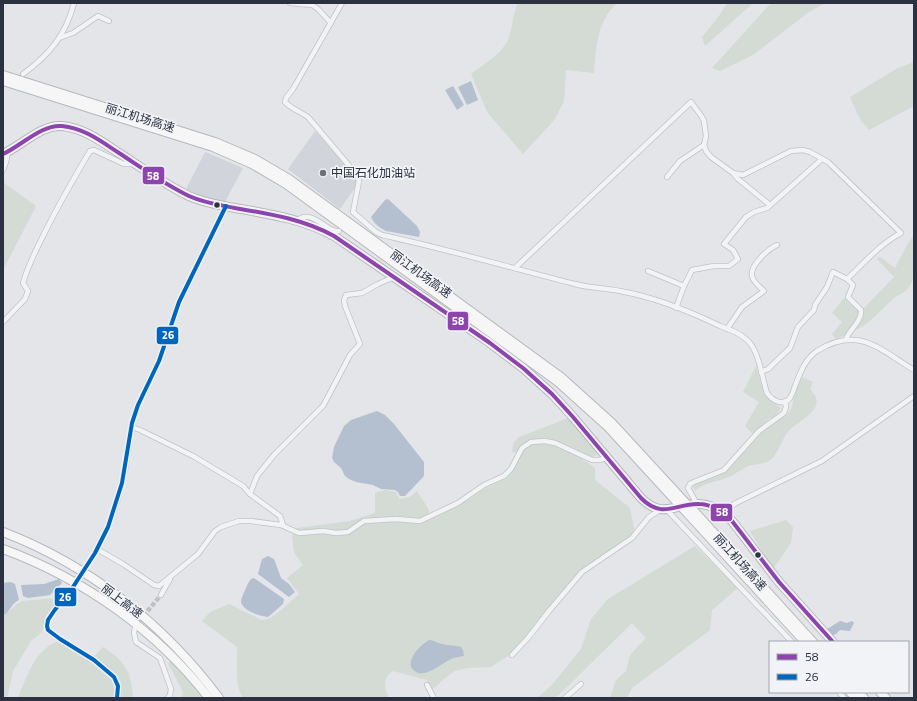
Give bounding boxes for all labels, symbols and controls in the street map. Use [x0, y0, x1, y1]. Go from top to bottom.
street label: 丽江机场高速 [103, 98, 177, 137]
place label: 中国石化加油站 [331, 163, 415, 182]
line badge: 58 [142, 166, 165, 185]
text: 58 [147, 168, 159, 184]
marker: 中国石化加油站 [318, 168, 328, 178]
unlabelled marker [212, 200, 222, 210]
street label: 丽江机场高速 [387, 245, 456, 302]
line badge: 58 [447, 311, 469, 331]
text: 58 [452, 313, 464, 329]
line badge: 26 [156, 326, 179, 345]
text: 26 [162, 327, 174, 343]
line badge: 58 [710, 503, 733, 522]
text: 58 [716, 504, 728, 520]
street label: 丽江机场高速 [709, 529, 772, 595]
unlabelled marker [753, 550, 763, 560]
street label: 丽上高速 [97, 579, 147, 623]
line badge: 26 [54, 587, 77, 607]
text: 26 [59, 589, 71, 605]
legend [769, 641, 909, 693]
text: 58 [805, 647, 819, 666]
text: 26 [805, 667, 819, 686]

